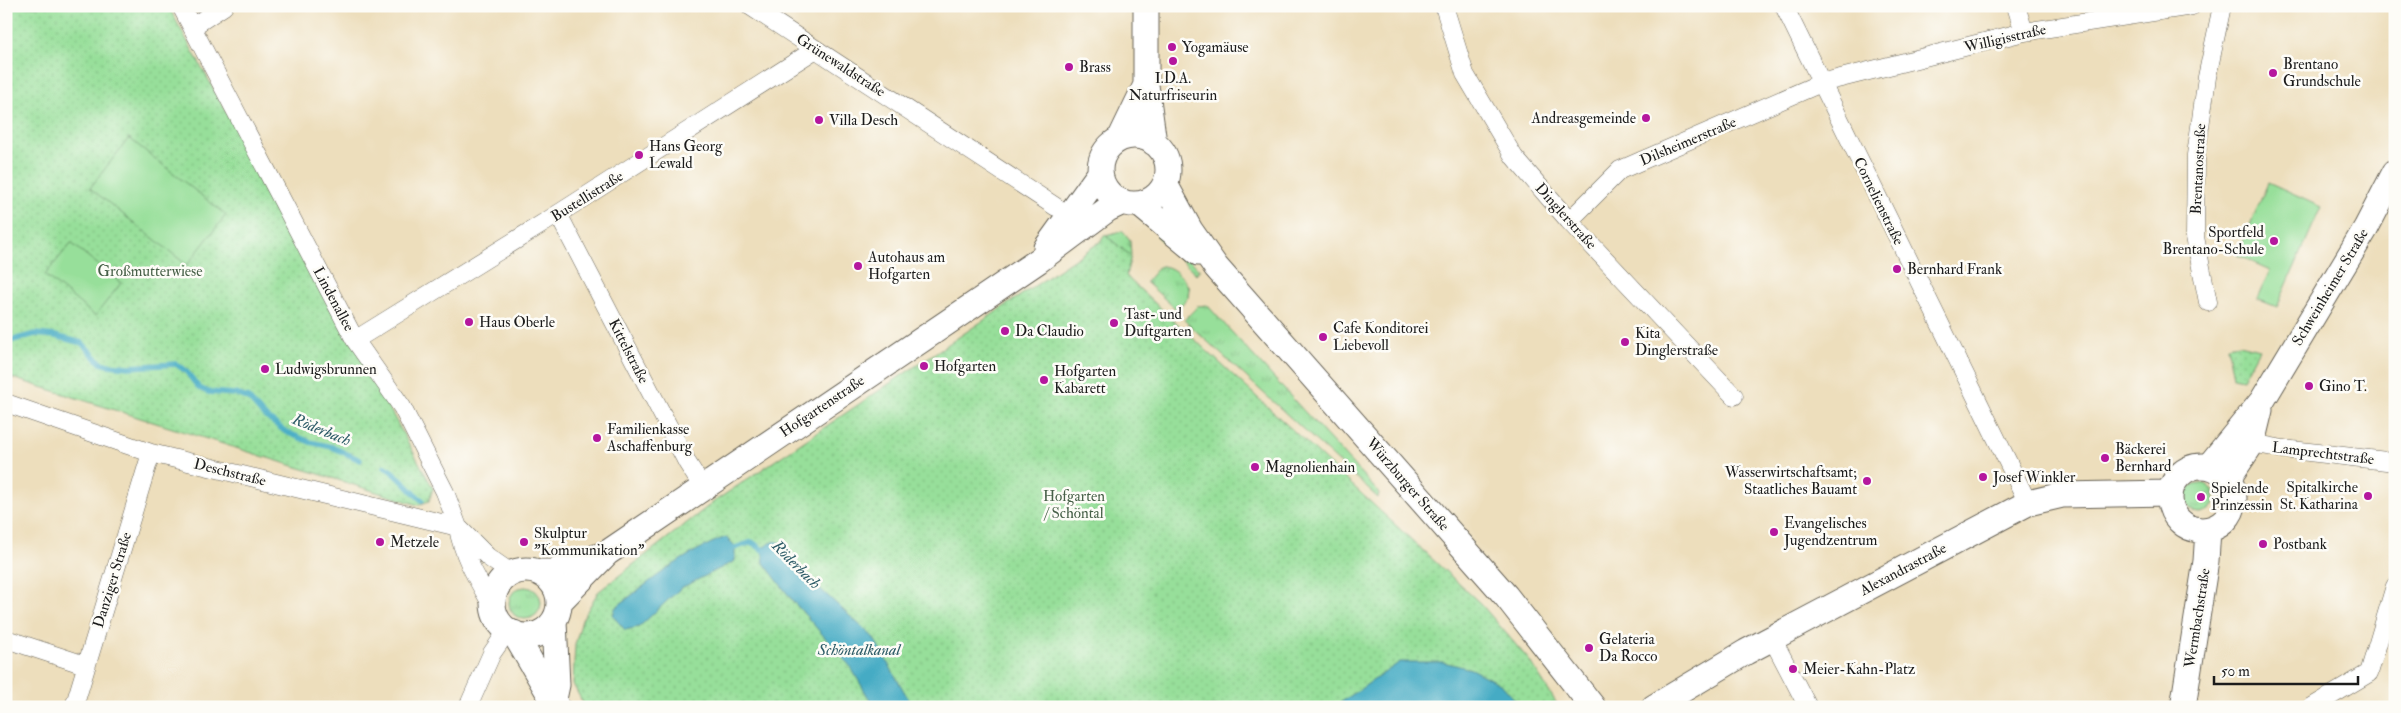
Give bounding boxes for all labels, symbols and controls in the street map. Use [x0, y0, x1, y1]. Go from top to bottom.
street label: Willigisstraße [1961, 20, 2048, 57]
street label: Grünewaldstraße [793, 30, 889, 101]
place label: Yogamäuse [1182, 38, 1249, 57]
marker: Yogamäuse [1166, 41, 1178, 53]
marker: I.D.A. Naturfriseurin [1167, 55, 1179, 67]
place label: Brentano Grundschule [2283, 55, 2361, 91]
place label: Brass [1079, 58, 1111, 77]
marker: Brass [1063, 61, 1075, 73]
marker: Brentano Grundschule [2267, 67, 2279, 79]
place label: I.D.A. Naturfriseurin [1129, 69, 1217, 105]
place label: Andreasgemeinde [1530, 109, 1636, 128]
place label: Villa Desch [829, 111, 898, 130]
marker: Andreasgemeinde [1640, 112, 1652, 124]
street label: Dilsheimerstraße [1637, 113, 1739, 170]
marker: Villa Desch [813, 114, 825, 126]
street label: Brentanostraße [2187, 123, 2210, 215]
place label: Hans Georg Lewald [649, 137, 723, 173]
marker: Hans Georg Lewald [633, 149, 645, 161]
street label: Cornelienstraße [1849, 154, 1908, 248]
street label: Bustellistraße [548, 167, 627, 226]
street label: Dinglerstraße [1531, 179, 1600, 254]
place label: Sportfeld Brentano-Schule [2163, 223, 2265, 259]
street label: Schweinheimer Straße [2288, 225, 2373, 349]
marker: Sportfeld Brentano-Schule [2268, 235, 2280, 247]
place label: Autohaus am Hofgarten [867, 248, 945, 284]
marker: Autohaus am Hofgarten [852, 260, 864, 272]
place label: Bernhard Frank [1907, 260, 2002, 279]
park label: Großmutterwiese [97, 262, 203, 281]
marker: Bernhard Frank [1891, 263, 1903, 275]
street label: Lindenallee [309, 264, 358, 335]
place label: Tast- und Duftgarten [1124, 305, 1192, 341]
place label: Haus Oberle [479, 313, 555, 332]
marker: Haus Oberle [463, 316, 475, 328]
street label: Kittelstraße [604, 316, 653, 387]
marker: Tast- und Duftgarten [1108, 317, 1120, 329]
place label: Cafe Konditorei Liebevoll [1333, 319, 1429, 355]
place label: Da Claudio [1015, 322, 1084, 341]
place label: Kita Dinglerstraße [1635, 324, 1718, 360]
marker: Da Claudio [999, 325, 1011, 337]
marker: Cafe Konditorei Liebevoll [1317, 331, 1329, 343]
marker: Kita Dinglerstraße [1619, 336, 1631, 348]
place label: Hofgarten [934, 357, 996, 376]
place label: Ludwigsbrunnen [275, 360, 377, 379]
marker: Hofgarten [918, 360, 930, 372]
place label: Hofgarten Kabarett [1054, 362, 1116, 398]
marker: Ludwigsbrunnen [259, 363, 271, 375]
street label: Hofgartenstraße [776, 371, 868, 442]
marker: Hofgarten Kabarett [1038, 374, 1050, 386]
place label: Gino T. [2319, 377, 2367, 396]
marker: Gino T. [2303, 380, 2315, 392]
water label: Röderbach [289, 409, 354, 451]
place label: Familienkasse Aschaffenburg [606, 420, 693, 456]
marker: Familienkasse Aschaffenburg [591, 432, 603, 444]
street label: Würzburger Straße [1361, 433, 1453, 535]
street label: Lamprechtstraße [2271, 438, 2375, 470]
place label: Bäckerei Bernhard [2115, 440, 2172, 476]
marker: Bäckerei Bernhard [2099, 452, 2111, 464]
street label: Deschstraße [192, 454, 268, 491]
place label: Magnolienhain [1265, 458, 1356, 477]
marker: Magnolienhain [1249, 461, 1261, 473]
place label: Wasserwirtschaftsamt; Staatliches Bauamt [1724, 463, 1857, 499]
place label: Josef Winkler [1992, 468, 2076, 488]
marker: Josef Winkler [1977, 471, 1989, 483]
marker: Wasserwirtschaftsamt; Staatliches Bauamt [1861, 475, 1873, 487]
place label: Spitalkirche St. Katharina [2280, 478, 2359, 514]
place label: Spielende Prinzessin [2211, 479, 2273, 515]
park label: Hofgarten / Schöntal [1043, 487, 1105, 523]
marker: Spitalkirche St. Katharina [2362, 490, 2374, 502]
marker: Spielende Prinzessin [2195, 491, 2207, 503]
place label: Evangelisches Jugendzentrum [1783, 514, 1878, 551]
place label: Skulptur "Kommunikation" [534, 524, 645, 560]
marker: Evangelisches Jugendzentrum [1768, 526, 1780, 538]
street label: Danziger Straße [89, 530, 136, 630]
place label: Metzele [390, 533, 439, 552]
water label: Röderbach [767, 535, 825, 593]
place label: Postbank [2273, 535, 2327, 554]
marker: Metzele [374, 536, 386, 548]
marker: Skulptur "Kommunikation" [518, 536, 530, 548]
marker: Postbank [2257, 538, 2269, 550]
street label: Alexandrastraße [1856, 539, 1950, 601]
street label: Wermbachstraße [2180, 567, 2215, 670]
place label: Gelateria Da Rocco [1599, 630, 1658, 666]
water label: Schöntalkanal [817, 640, 901, 660]
marker: Gelateria Da Rocco [1583, 642, 1595, 654]
scale bar [2214, 653, 2357, 685]
place label: Meier-Kahn-Platz [1803, 660, 1915, 679]
text: 50 m [2221, 662, 2250, 681]
marker: Meier-Kahn-Platz [1787, 663, 1799, 675]

